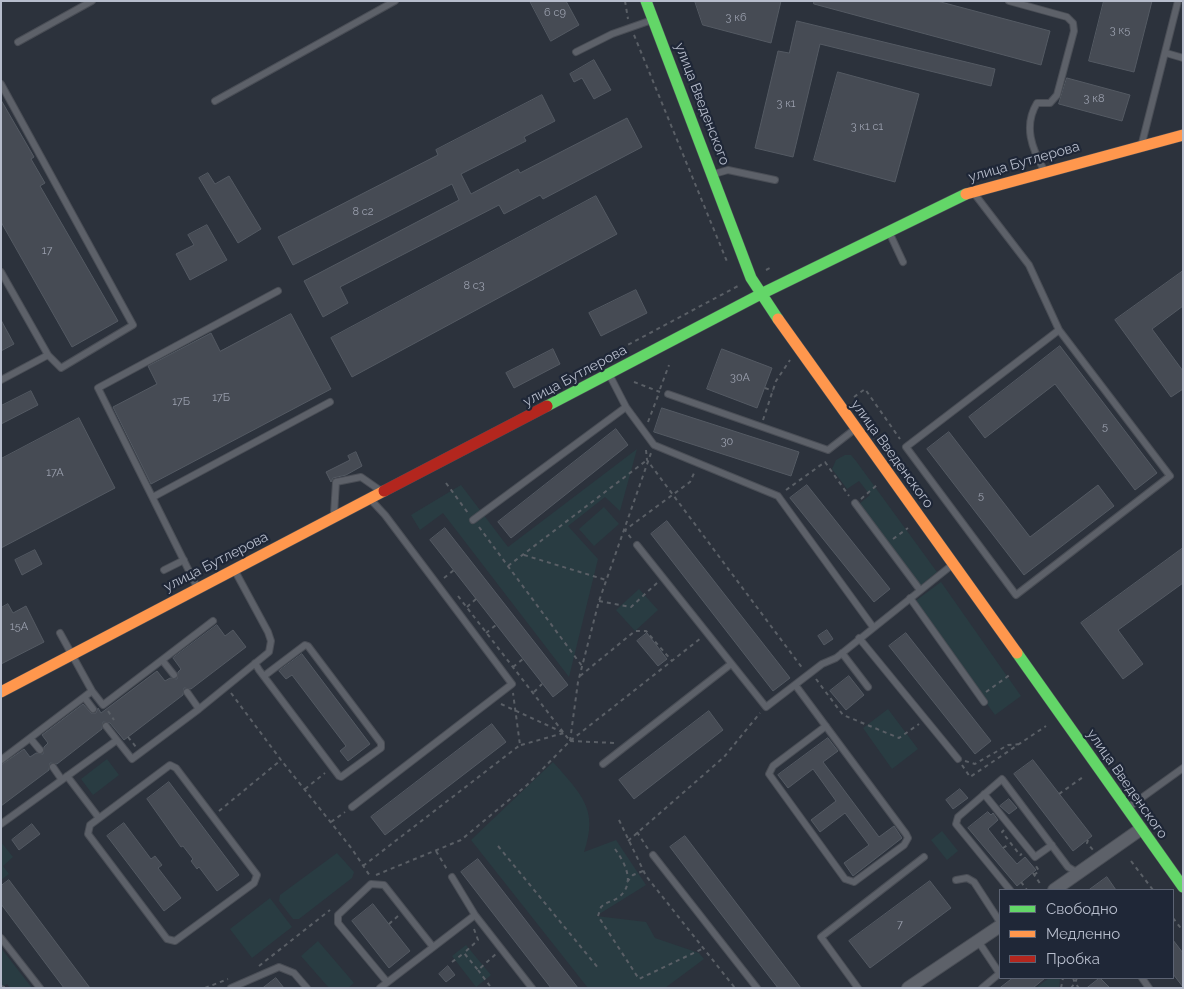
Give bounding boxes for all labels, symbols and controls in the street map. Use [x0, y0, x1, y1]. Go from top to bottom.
house number: 6 с9 [544, 6, 566, 20]
house number: 3 к6 [725, 11, 747, 25]
house number: 3 к5 [1110, 24, 1130, 38]
street label: улица Введенского [671, 40, 733, 168]
house number: 3 к8 [1084, 92, 1104, 106]
house number: 3 к1 [776, 97, 796, 111]
house number: 3 к1 с1 [851, 120, 883, 134]
street label: улица Бутлерова [966, 138, 1082, 186]
house number: 8 с2 [352, 205, 374, 219]
house number: 17 [42, 244, 52, 258]
house number: 8 с3 [463, 279, 485, 293]
street label: улица Бутлерова [520, 342, 630, 410]
house number: 30А [730, 371, 750, 385]
house number: 17Б [212, 391, 230, 405]
house number: 17Б [172, 395, 190, 409]
street label: улица Введенского [847, 397, 937, 511]
house number: 5 [1102, 420, 1108, 434]
house number: 30 [721, 435, 733, 449]
house number: 17А [46, 466, 64, 480]
house number: 5 [978, 489, 984, 503]
street label: улица Бутлерова [161, 528, 271, 596]
house number: 15А [10, 620, 28, 634]
street label: улица Введенского [1083, 726, 1171, 842]
legend [999, 889, 1174, 979]
text: Свободно [1046, 900, 1118, 918]
house number: 7 [897, 918, 903, 932]
text: Медленно [1046, 925, 1120, 943]
text: Пробка [1046, 950, 1100, 968]

